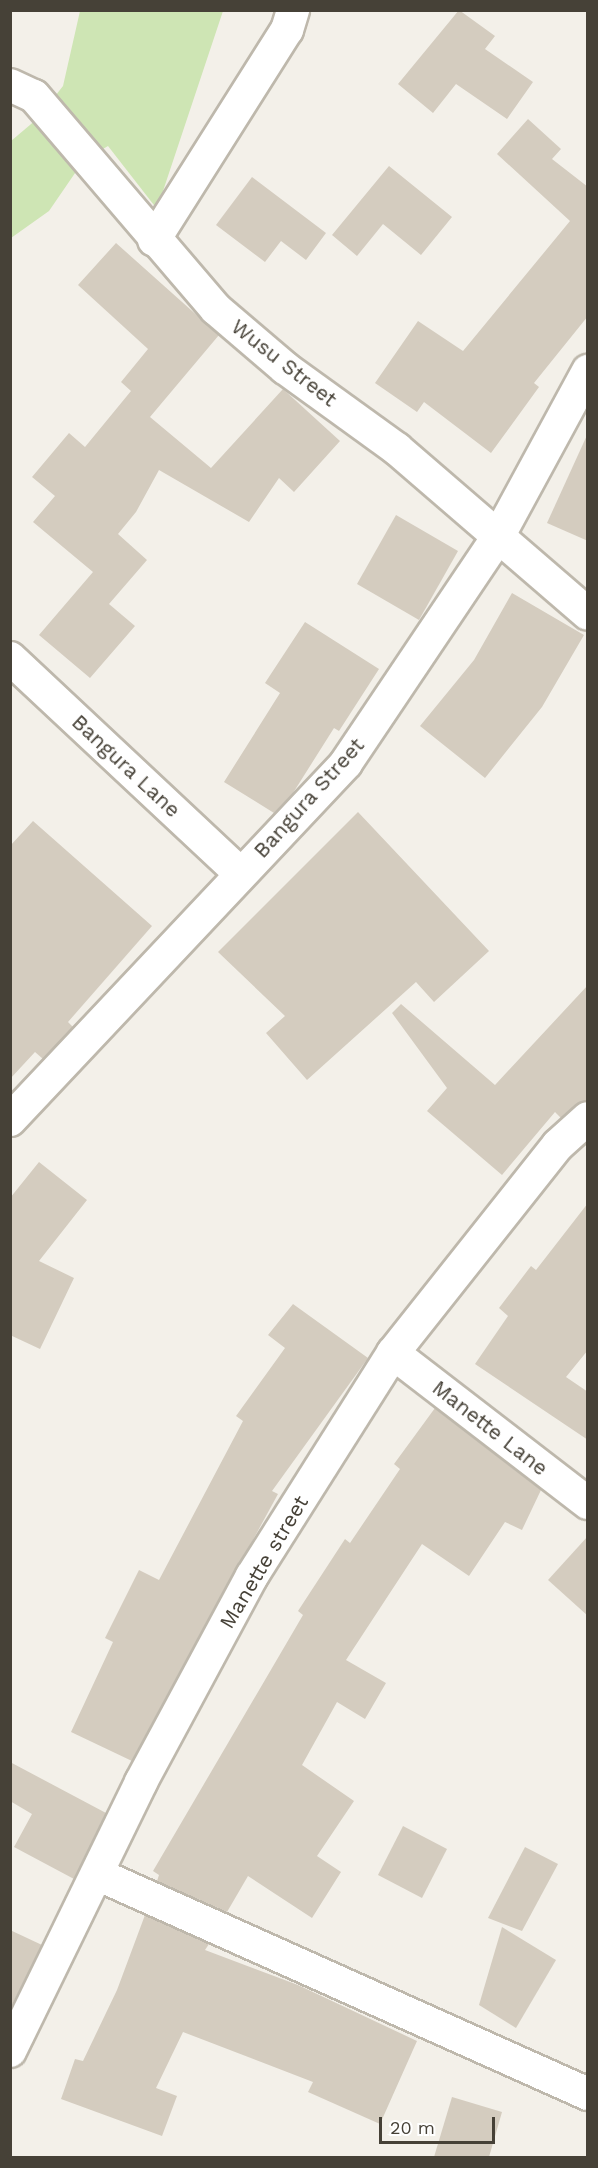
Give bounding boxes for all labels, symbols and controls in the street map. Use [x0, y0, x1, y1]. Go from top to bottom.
street label: Wusu Street [226, 314, 342, 412]
street label: Bangura Lane [66, 709, 186, 823]
street label: Bangura Street [248, 733, 370, 863]
street label: Manette Lane [427, 1375, 553, 1481]
street label: Manette street [214, 1491, 314, 1633]
scale bar [382, 2105, 498, 2143]
text: 20 m [390, 2117, 435, 2138]

